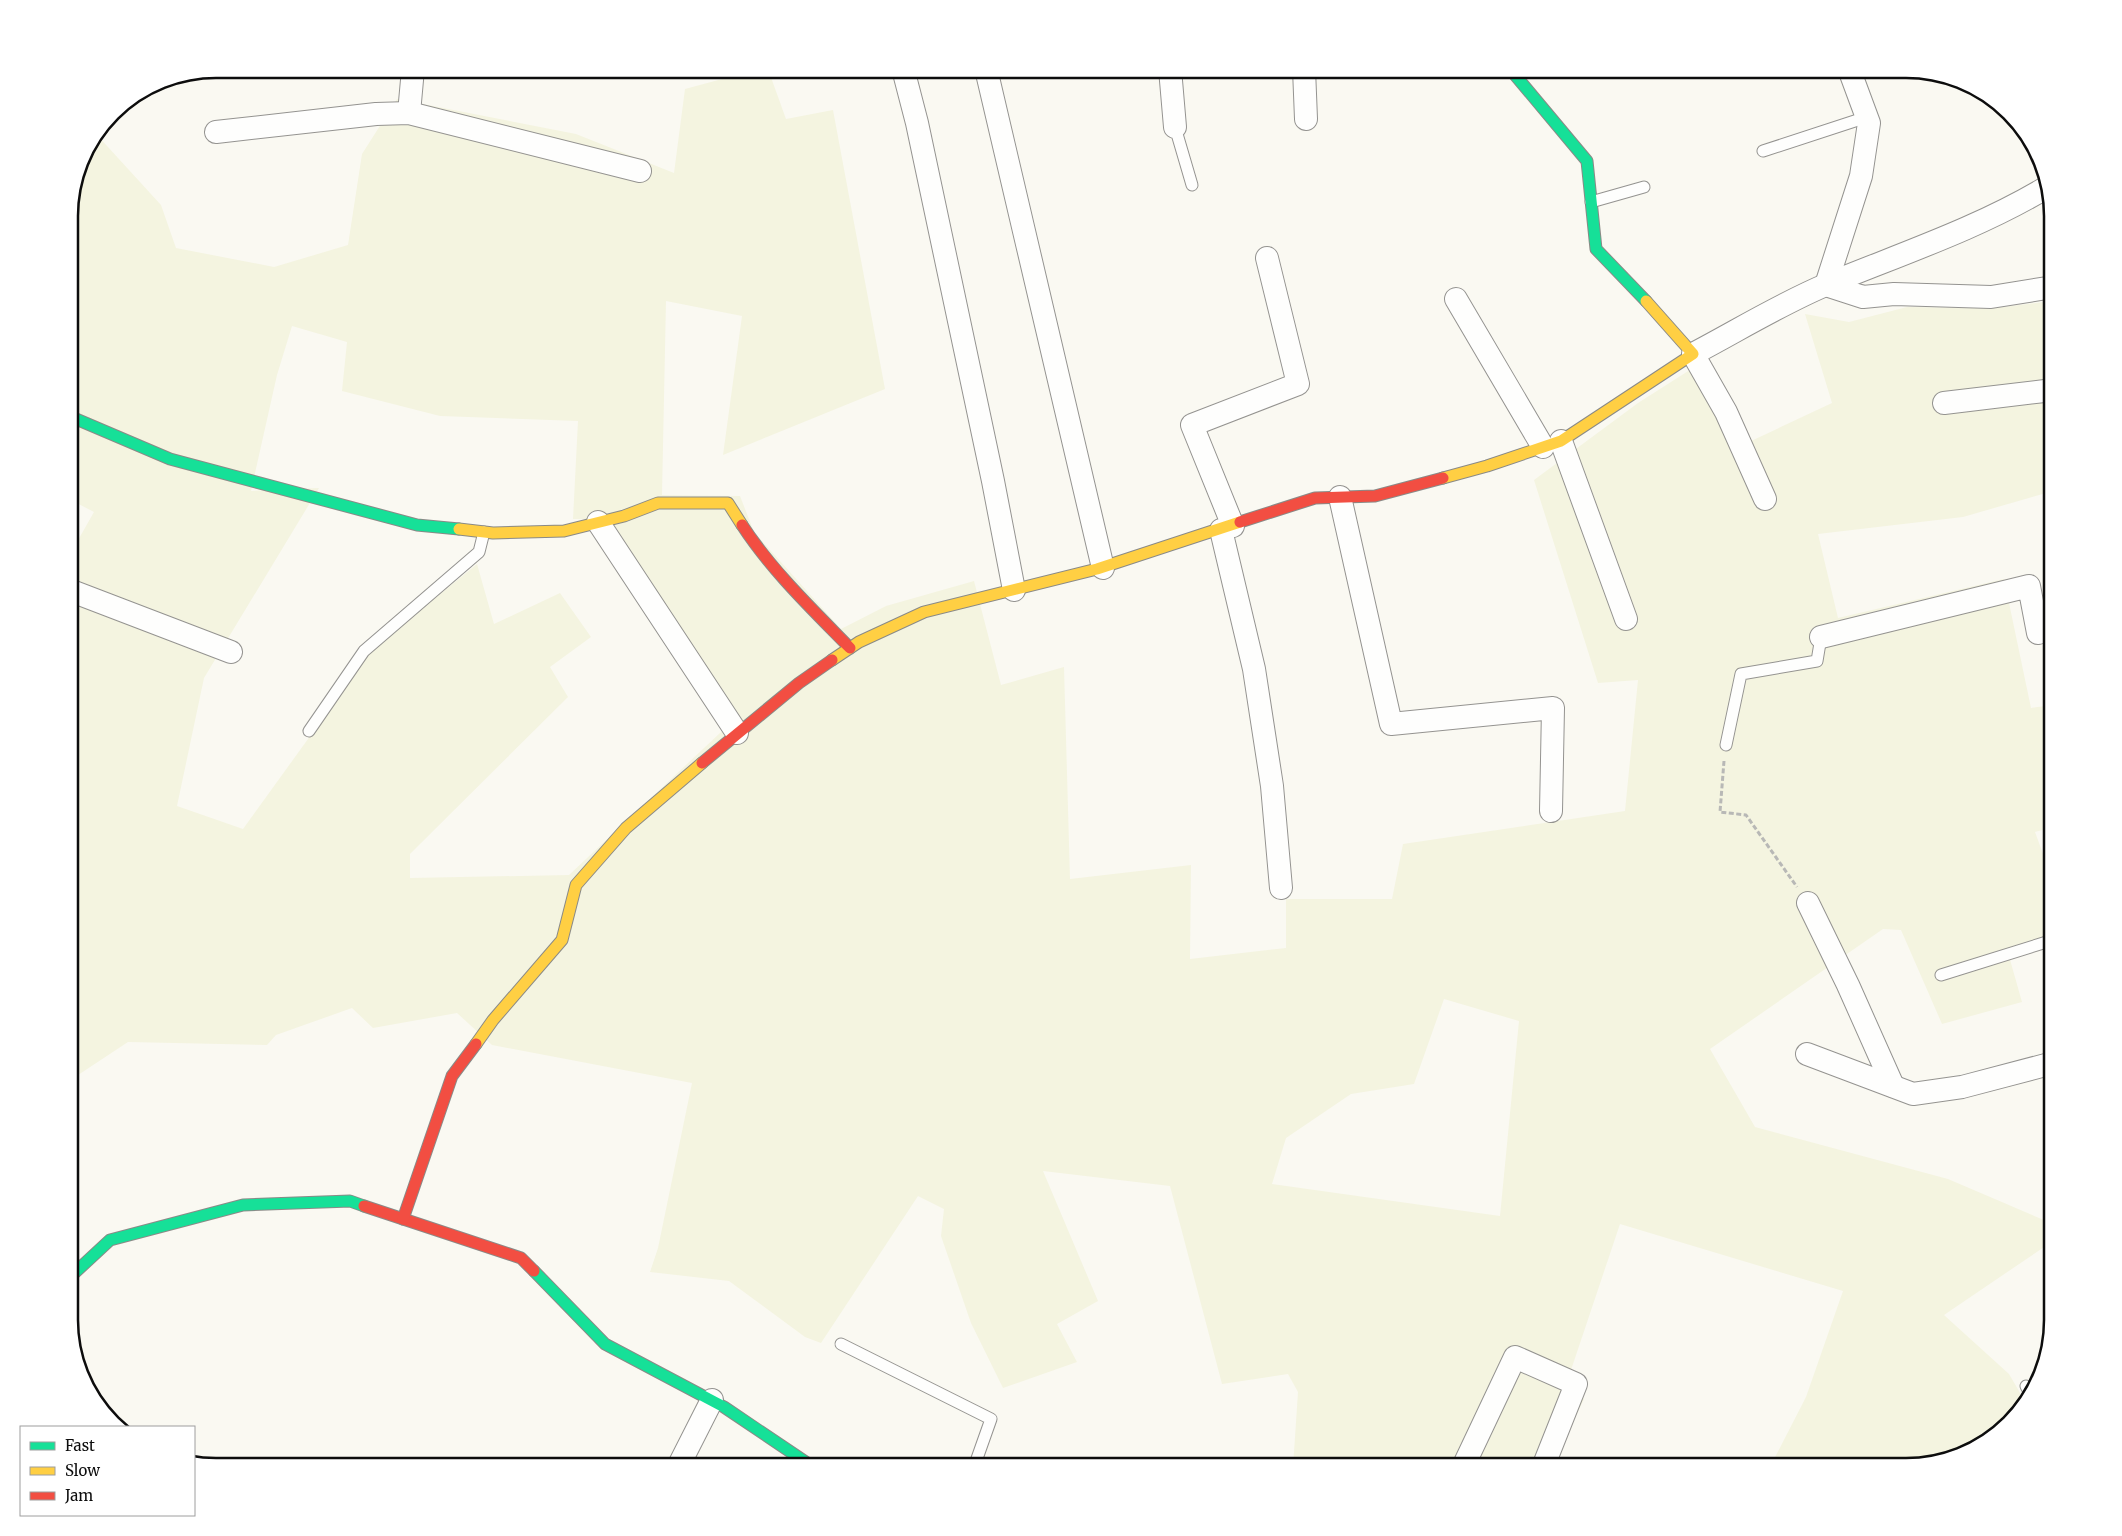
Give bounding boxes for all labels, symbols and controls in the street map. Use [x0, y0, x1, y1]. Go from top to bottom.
legend [20, 1426, 195, 1516]
text: Fast [65, 1436, 95, 1455]
text: Slow [65, 1461, 100, 1480]
text: Jam [64, 1486, 93, 1505]

